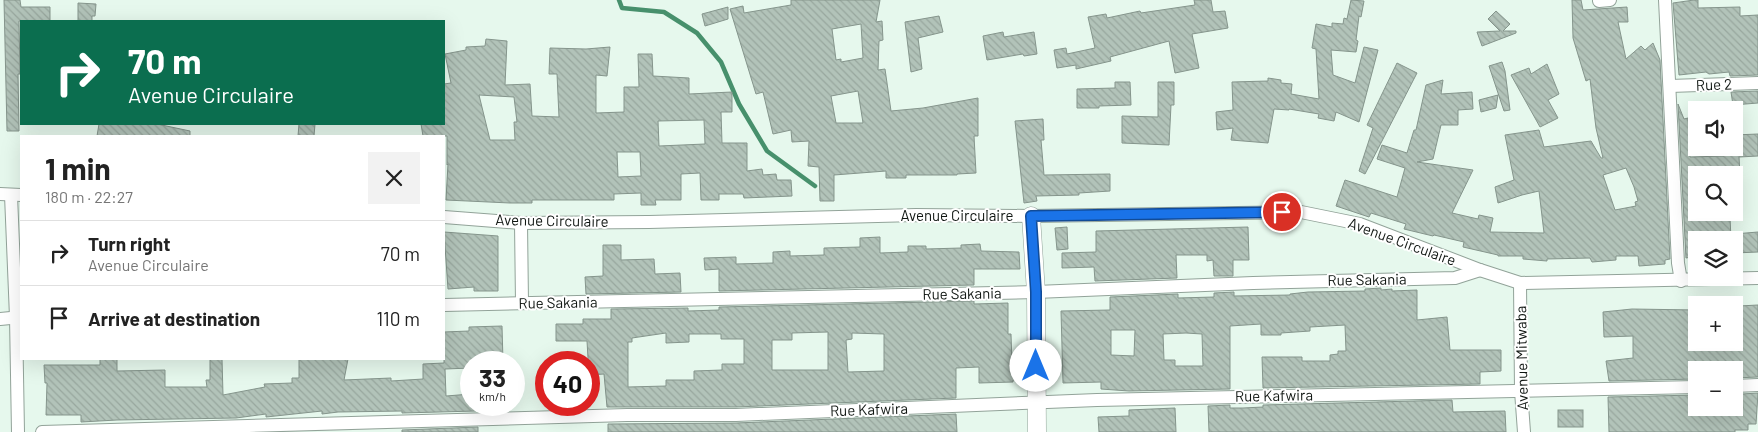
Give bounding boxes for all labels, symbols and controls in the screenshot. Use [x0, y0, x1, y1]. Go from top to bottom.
text: 70 m [128, 39, 202, 81]
icon: right [45, 40, 110, 105]
street label: Rue 2 [1696, 74, 1732, 94]
text: Avenue Circulaire [128, 81, 294, 107]
map controls [1688, 101, 1743, 416]
button: sound [1688, 101, 1743, 156]
text: 1 min [45, 150, 111, 186]
button: close [368, 152, 420, 204]
button: search [1688, 166, 1743, 221]
text: 180 m · 22:27 [45, 187, 133, 206]
pin [1261, 191, 1303, 233]
icon: arrive [1268, 198, 1296, 226]
street label: Avenue Circulaire [900, 206, 1014, 224]
street label: Avenue Circulaire [495, 210, 609, 230]
street label: Avenue Circulaire [1346, 213, 1459, 269]
button: layers [1688, 231, 1743, 286]
text: Turn right [88, 232, 170, 255]
icon: right [45, 239, 73, 267]
text: 70 m [381, 242, 420, 265]
text: Avenue Circulaire [88, 255, 209, 274]
street label: Rue Sakania [1327, 269, 1407, 289]
street label: Rue Sakania [922, 283, 1002, 303]
street label: Rue Sakania [518, 292, 598, 312]
button: + [1688, 296, 1743, 351]
icon: arrive [45, 304, 73, 332]
street label: Avenue Mitwaba [1511, 305, 1531, 411]
text: Arrive at destination [88, 307, 260, 330]
text: 110 m [376, 307, 420, 330]
position arrow [1009, 339, 1061, 391]
speed limit sign: 40 [535, 351, 600, 416]
button: − [1688, 361, 1743, 416]
text: 33 [479, 362, 506, 392]
street label: Rue Kafwira [1235, 385, 1313, 405]
text: km/h [479, 389, 506, 403]
street label: Rue Kafwira [830, 399, 908, 419]

